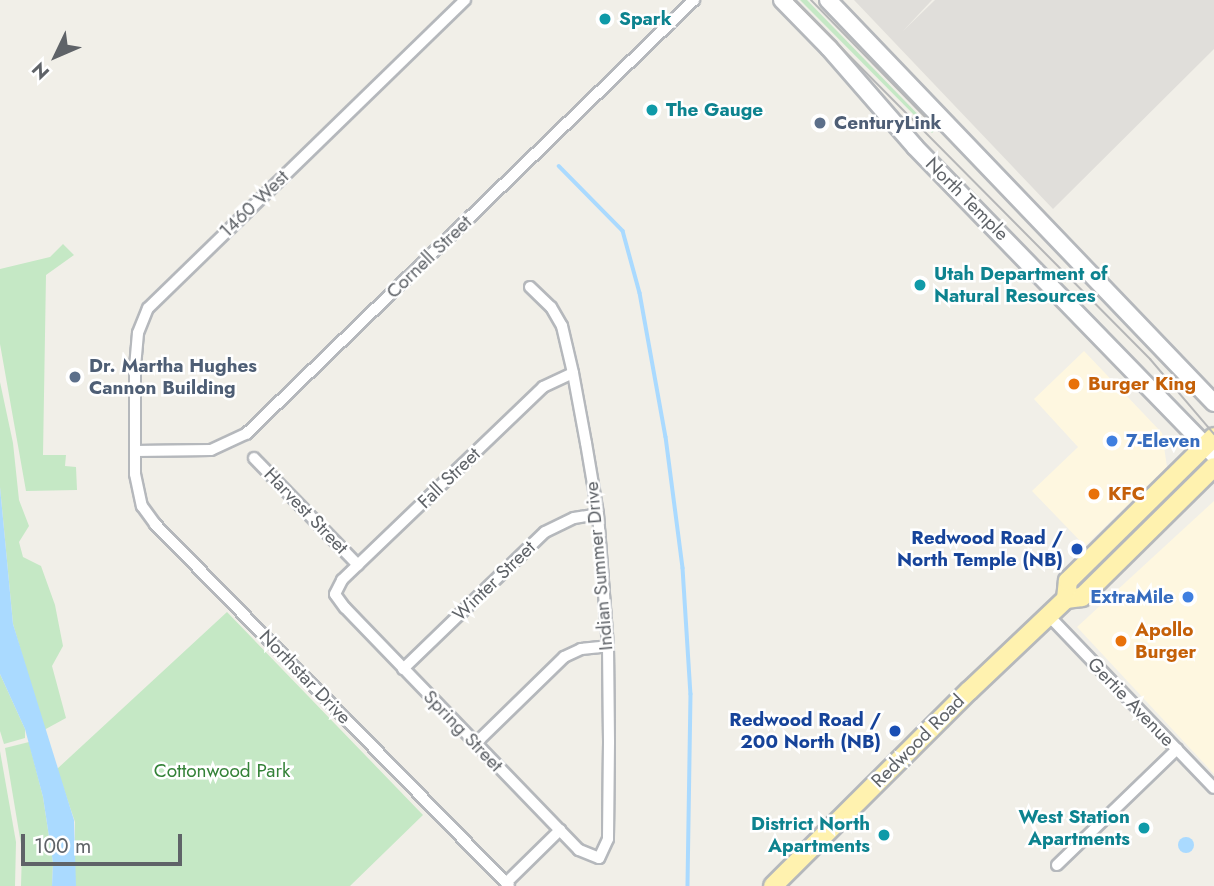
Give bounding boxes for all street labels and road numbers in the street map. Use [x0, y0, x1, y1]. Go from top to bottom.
street label: North Temple [921, 153, 1013, 245]
street label: 1460 West [215, 166, 293, 242]
street label: Cornell Street [382, 211, 476, 303]
street label: Fall Street [413, 443, 485, 513]
street label: Harvest Street [259, 463, 353, 559]
street label: Indian Summer Drive [580, 481, 618, 651]
street label: Winter Street [448, 536, 540, 626]
street label: Northstar Drive [254, 625, 356, 729]
street label: Gertie Avenue [1083, 653, 1179, 751]
street label: Spring Street [418, 685, 508, 777]
street label: Redwood Road [867, 690, 969, 792]

